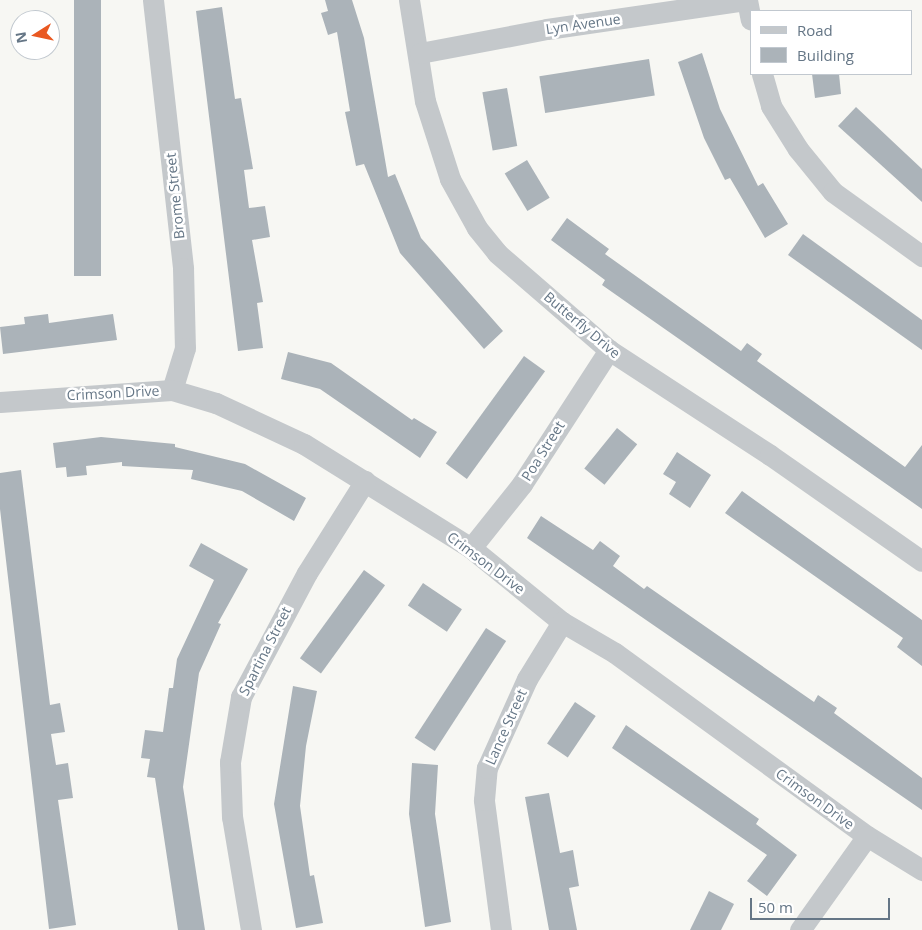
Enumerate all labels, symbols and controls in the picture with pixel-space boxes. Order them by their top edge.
north arrow [10,10,60,60]
street label: Lyn Avenue [545,10,621,38]
legend [750,10,912,75]
text: Road [797,20,833,40]
text: N [10,30,31,45]
text: Building [797,45,854,65]
street label: Brome Street [162,152,188,240]
street label: Butterfly Drive [540,288,624,362]
street label: Crimson Drive [66,382,160,404]
street label: Poa Street [518,418,568,484]
street label: Crimson Drive [444,528,528,598]
street label: Spartina Street [235,604,295,698]
street label: Lance Street [482,687,530,767]
street label: Crimson Drive [773,765,857,833]
scale bar [752,888,892,920]
text: 50 m [758,897,793,917]

